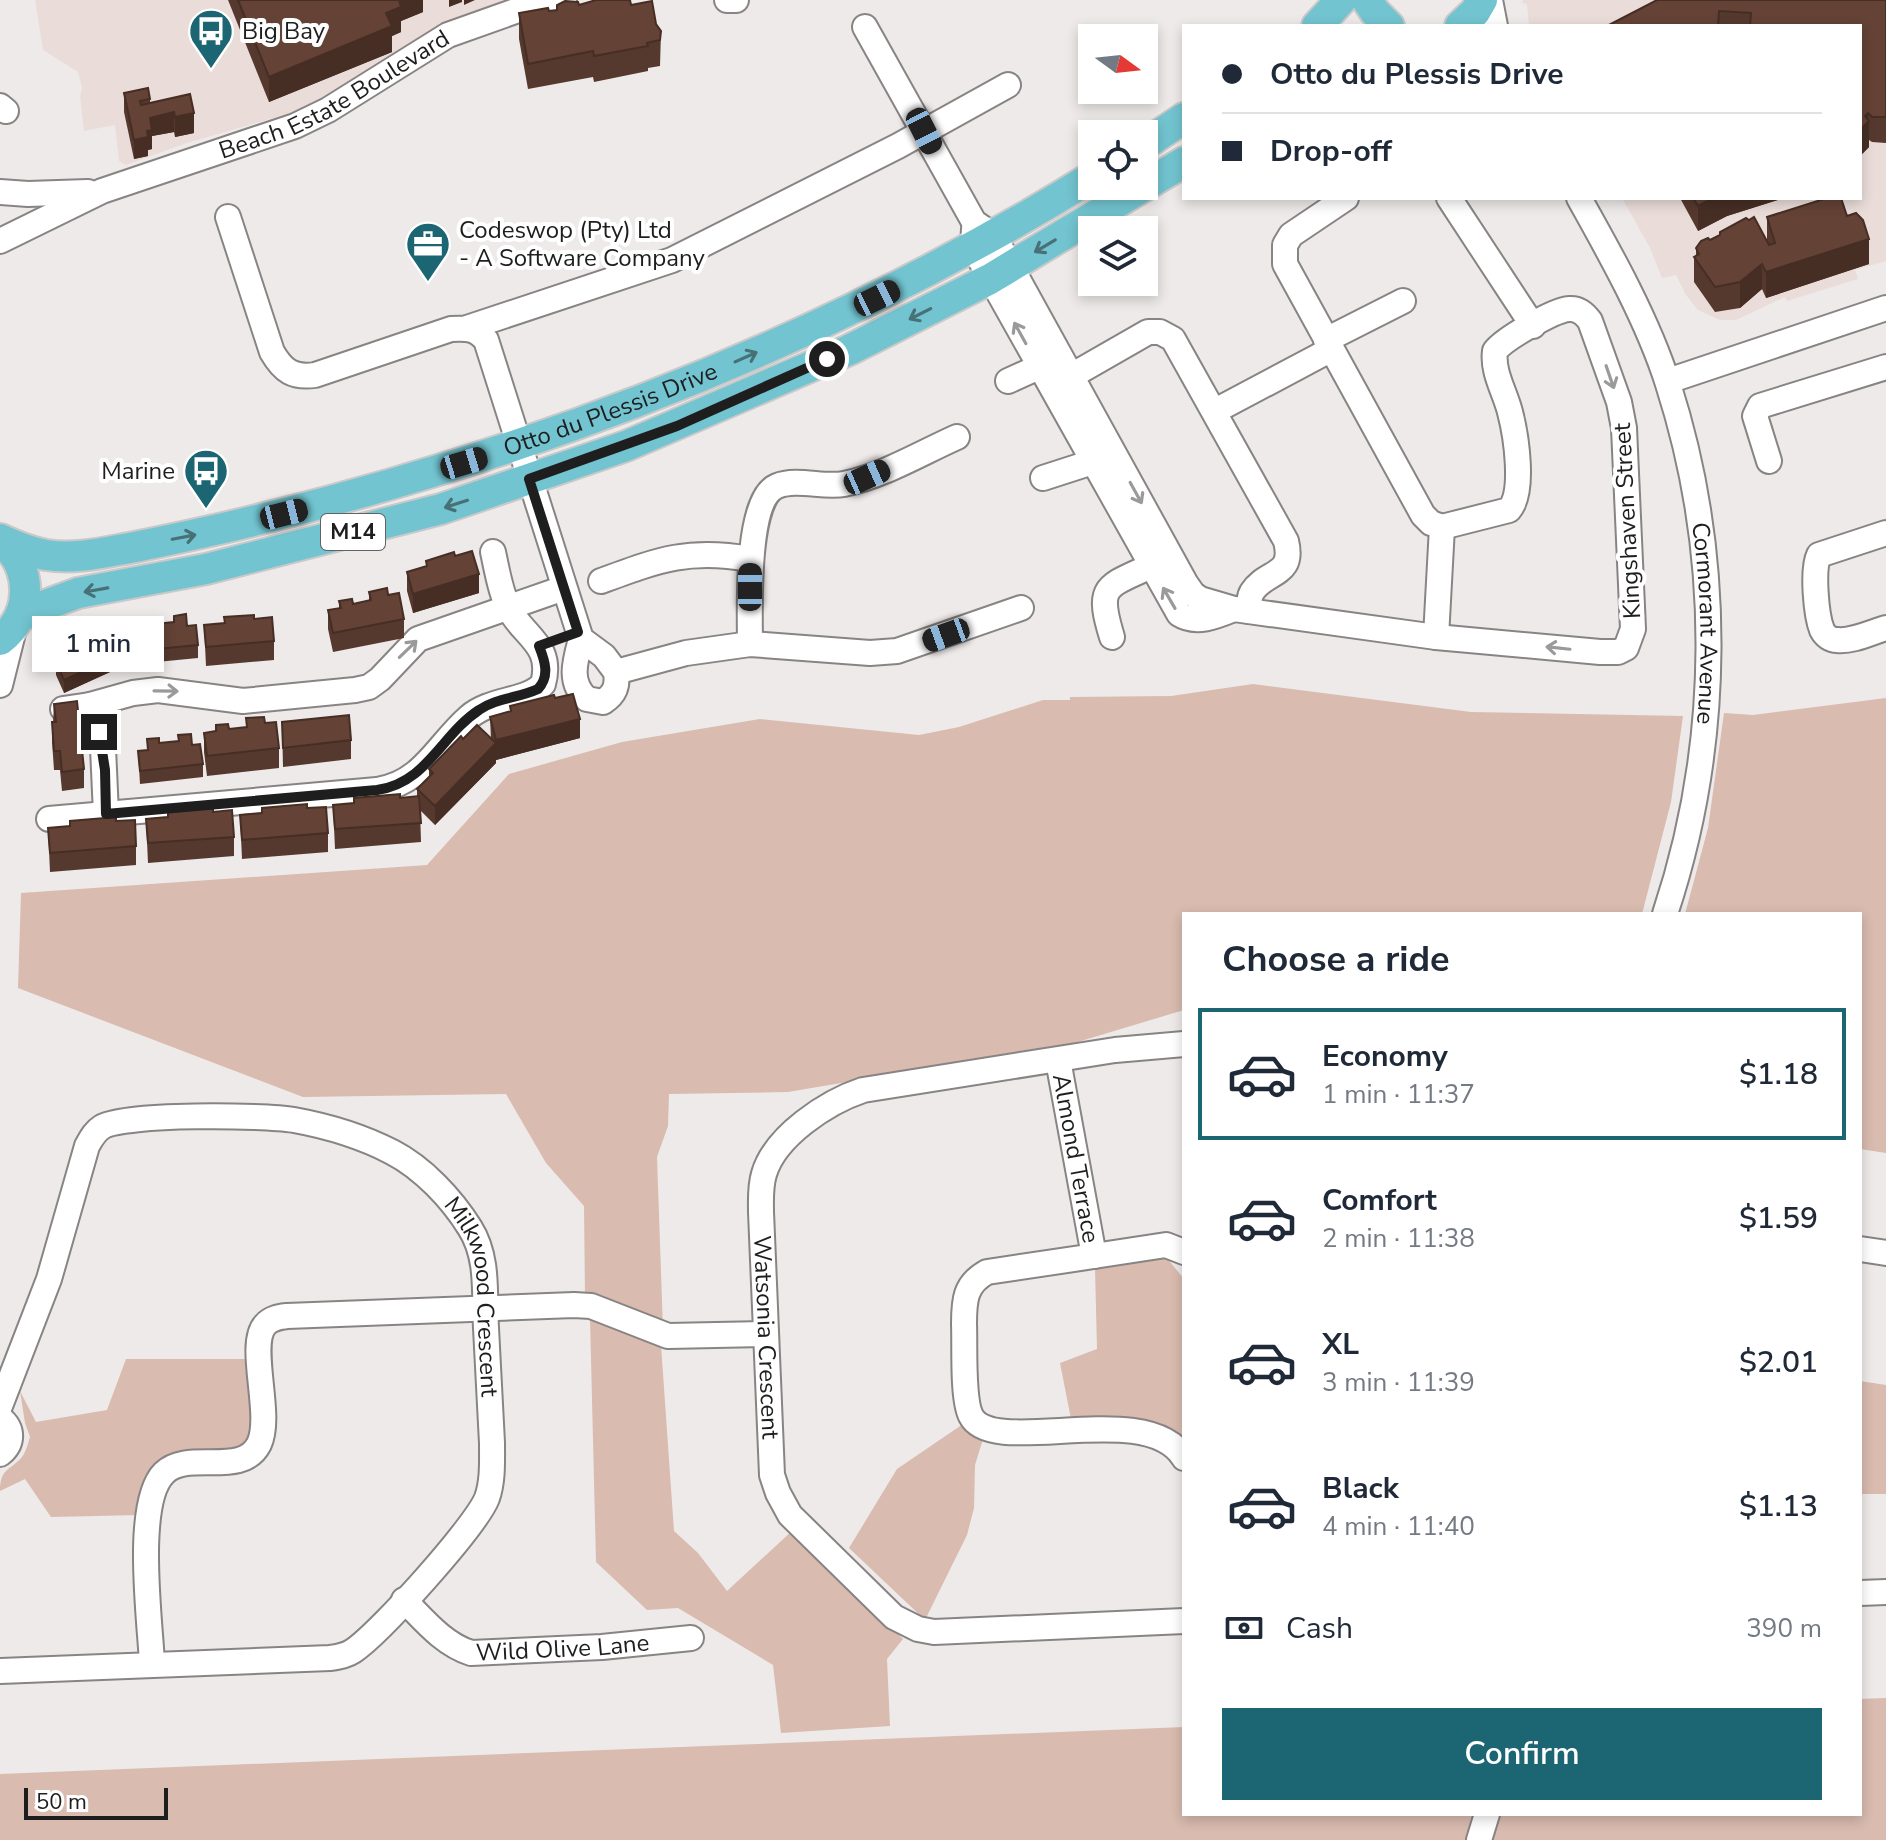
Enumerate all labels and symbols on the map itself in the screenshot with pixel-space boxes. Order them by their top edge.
bus stop icon: Big Bay [187,7,235,70]
place label: Big Bay [242,15,326,47]
street label: Beach Estate Boulevard [215,22,455,167]
north arrow [1078,24,1158,104]
car [902,104,946,158]
place label: Codeswop (Pty) Ltd - A Software Company [459,214,705,274]
office icon: Codeswop (Pty) Ltd - A Software Company [404,220,452,283]
one-way arrow [1034,238,1057,254]
car [850,277,904,319]
one-way arrow [909,306,933,322]
one-way arrow [1011,322,1027,346]
route start [809,341,845,377]
one-way arrow [733,348,758,363]
street label: Otto du Plessis Drive [499,355,722,464]
one-way arrow [1604,365,1619,390]
street label: Kingshaven Street [1606,422,1648,620]
car [438,445,490,481]
bus stop icon: Marine [182,447,230,510]
place label: Marine [101,455,175,487]
car [840,456,894,498]
one-way arrow [1129,481,1144,505]
car [258,497,310,531]
one-way arrow [443,498,468,513]
road number: M14 [321,514,385,550]
street label: Cormorant Avenue [1684,520,1725,726]
one-way arrow [170,529,196,544]
car [738,563,762,611]
one-way arrow [84,583,110,598]
one-way arrow [1161,586,1176,610]
callout: 1 min [33,616,165,672]
car [919,616,973,654]
one-way arrow [398,640,417,659]
one-way arrow [1546,640,1572,655]
one-way arrow [152,684,179,699]
route end [81,714,117,750]
street label: Almond Terrace [1045,1071,1107,1245]
street label: Milkwood Crescent [437,1190,506,1398]
street label: Watsonia Crescent [746,1235,787,1440]
street label: Wild Olive Lane [475,1626,651,1669]
scale bar [24,1784,168,1820]

